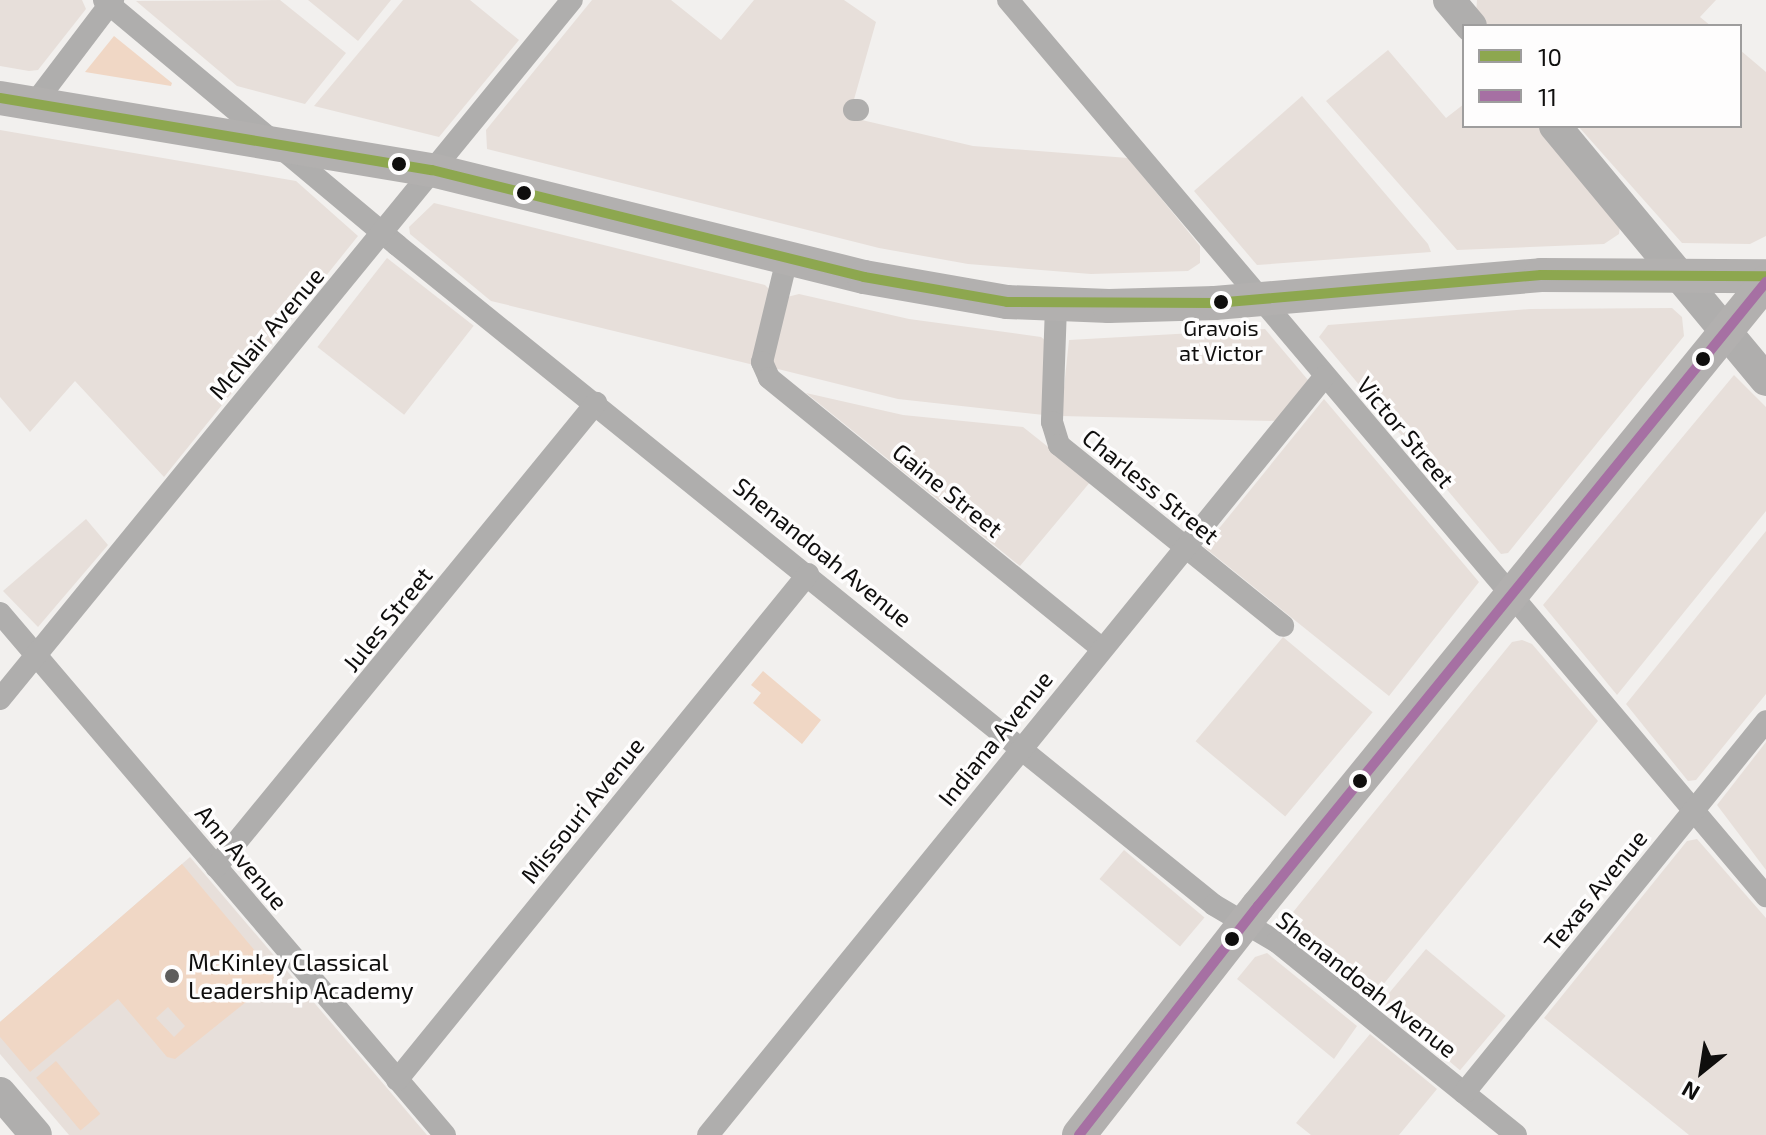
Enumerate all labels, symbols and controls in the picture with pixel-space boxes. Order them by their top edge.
legend [1462,24,1742,128]
text: 10 [1538,42,1562,71]
text: 11 [1538,82,1557,111]
unlabelled marker [391,156,407,172]
unlabelled marker [516,185,532,201]
street label: McNair Avenue [202,261,330,405]
marker: Gravois at Victor [1213,294,1229,310]
place label: Gravois at Victor [1179,314,1263,366]
unlabelled marker [1695,351,1711,367]
street label: Victor Street [1351,370,1461,494]
street label: Charless Street [1077,422,1225,550]
street label: Gaine Street [887,437,1009,543]
street label: Shenandoah Avenue [728,471,918,633]
street label: Jules Street [336,561,438,677]
street label: Indiana Avenue [932,664,1058,812]
street label: Missouri Avenue [514,731,650,889]
unlabelled marker [1352,773,1368,789]
street label: Ann Avenue [190,798,294,916]
street label: Texas Avenue [1537,823,1653,957]
street label: Shenandoah Avenue [1271,904,1463,1064]
unlabelled marker [1224,931,1240,947]
place label: McKinley Classical Leadership Academy [188,948,414,1004]
marker: McKinley Classical Leadership Academy [163,967,181,985]
north arrow [1662,1031,1742,1111]
text: N [1677,1077,1703,1107]

